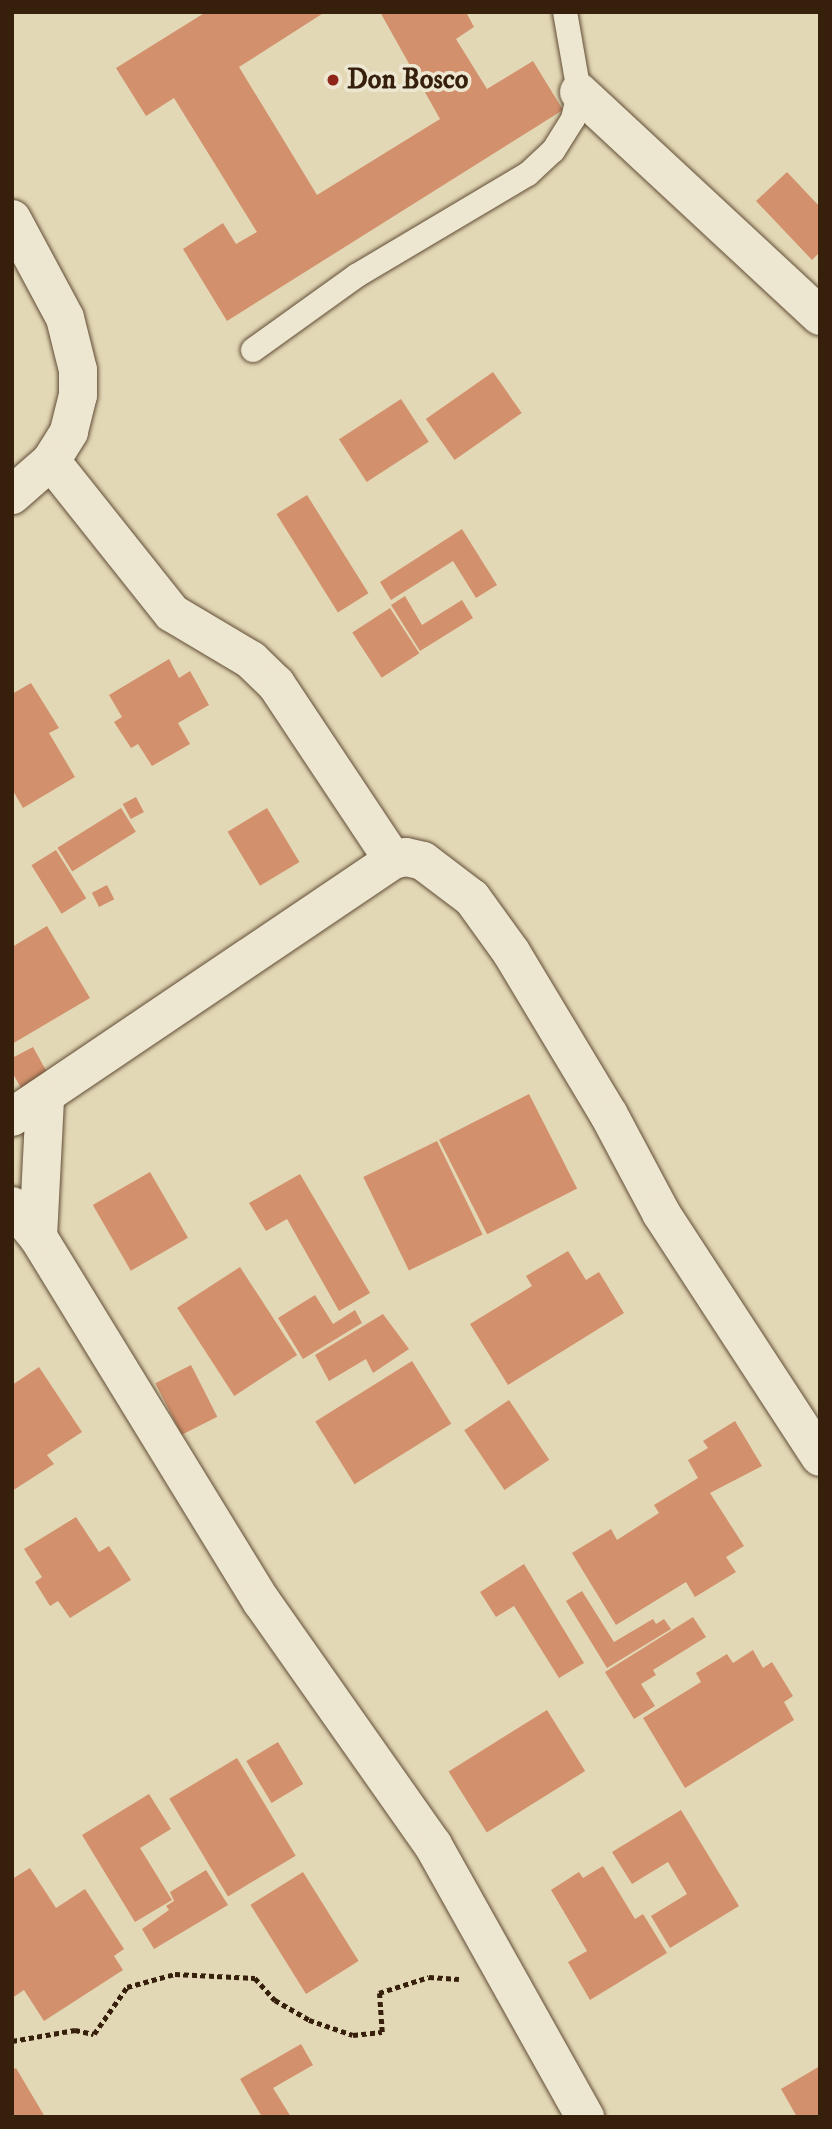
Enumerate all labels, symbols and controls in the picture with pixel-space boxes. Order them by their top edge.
place label: Don Bosco [347,63,468,97]
marker: Don Bosco [325,72,341,88]

